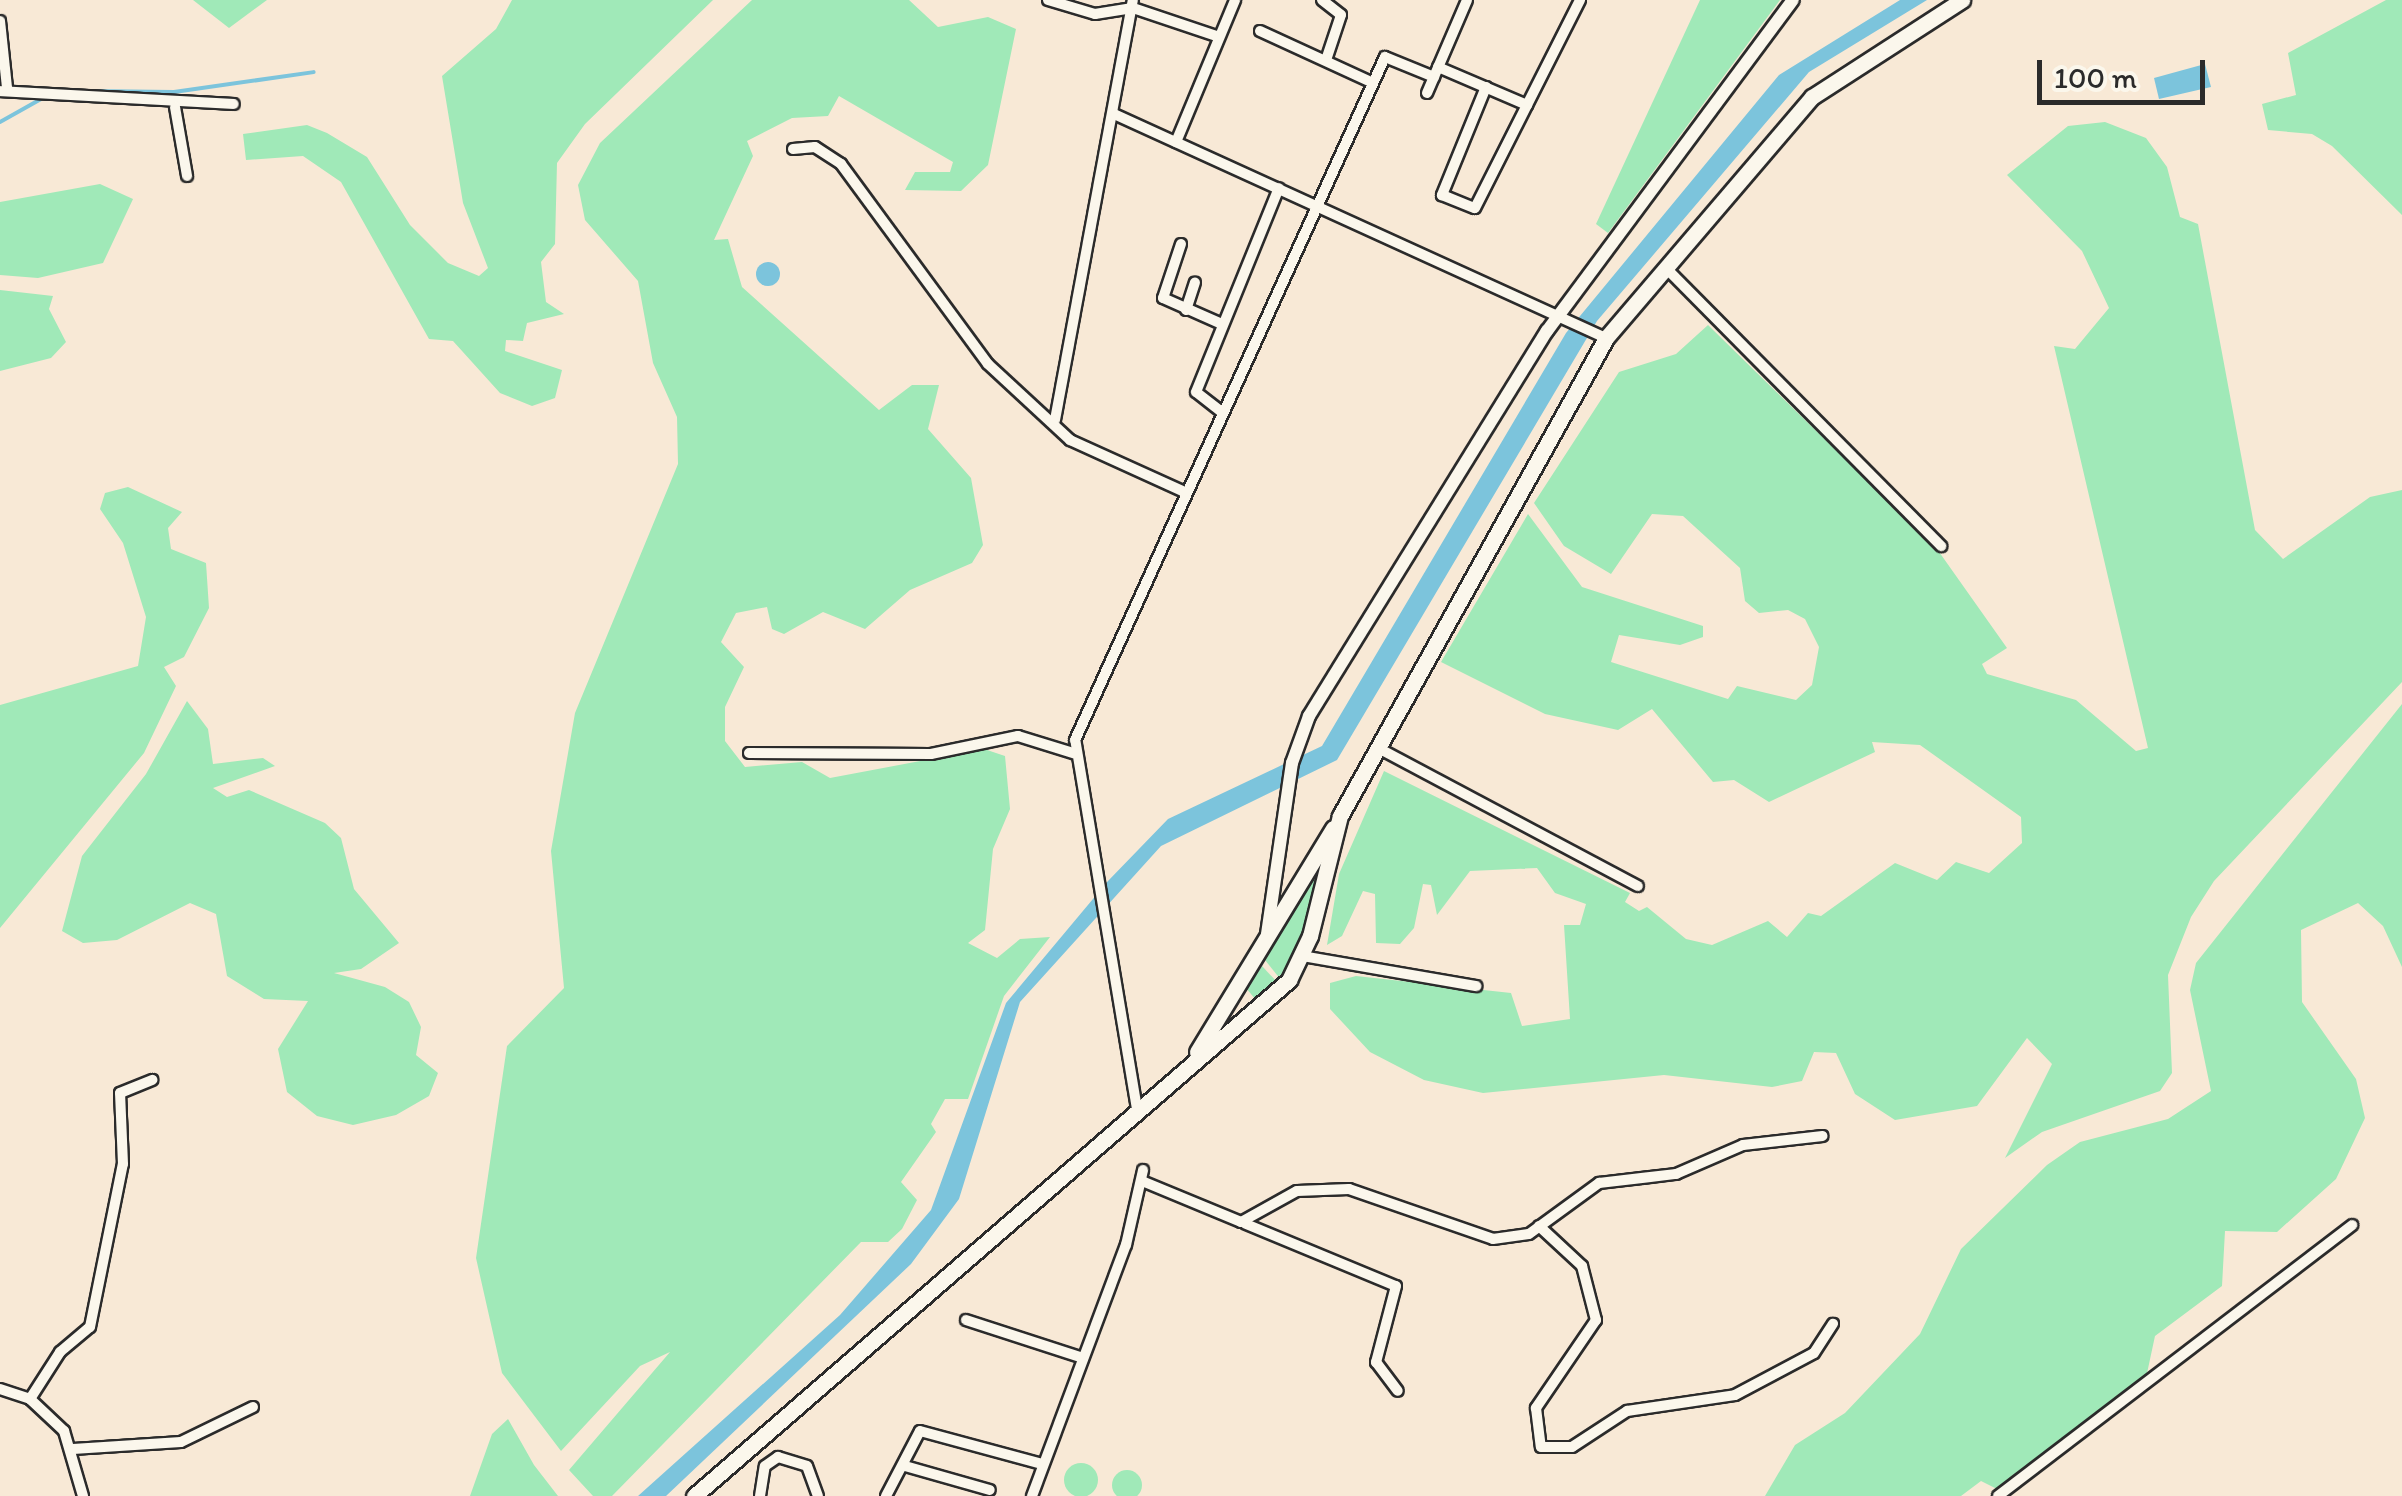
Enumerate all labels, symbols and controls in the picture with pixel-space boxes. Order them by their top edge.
scale bar [2042,40,2210,102]
text: 100 m [2054,59,2137,96]

